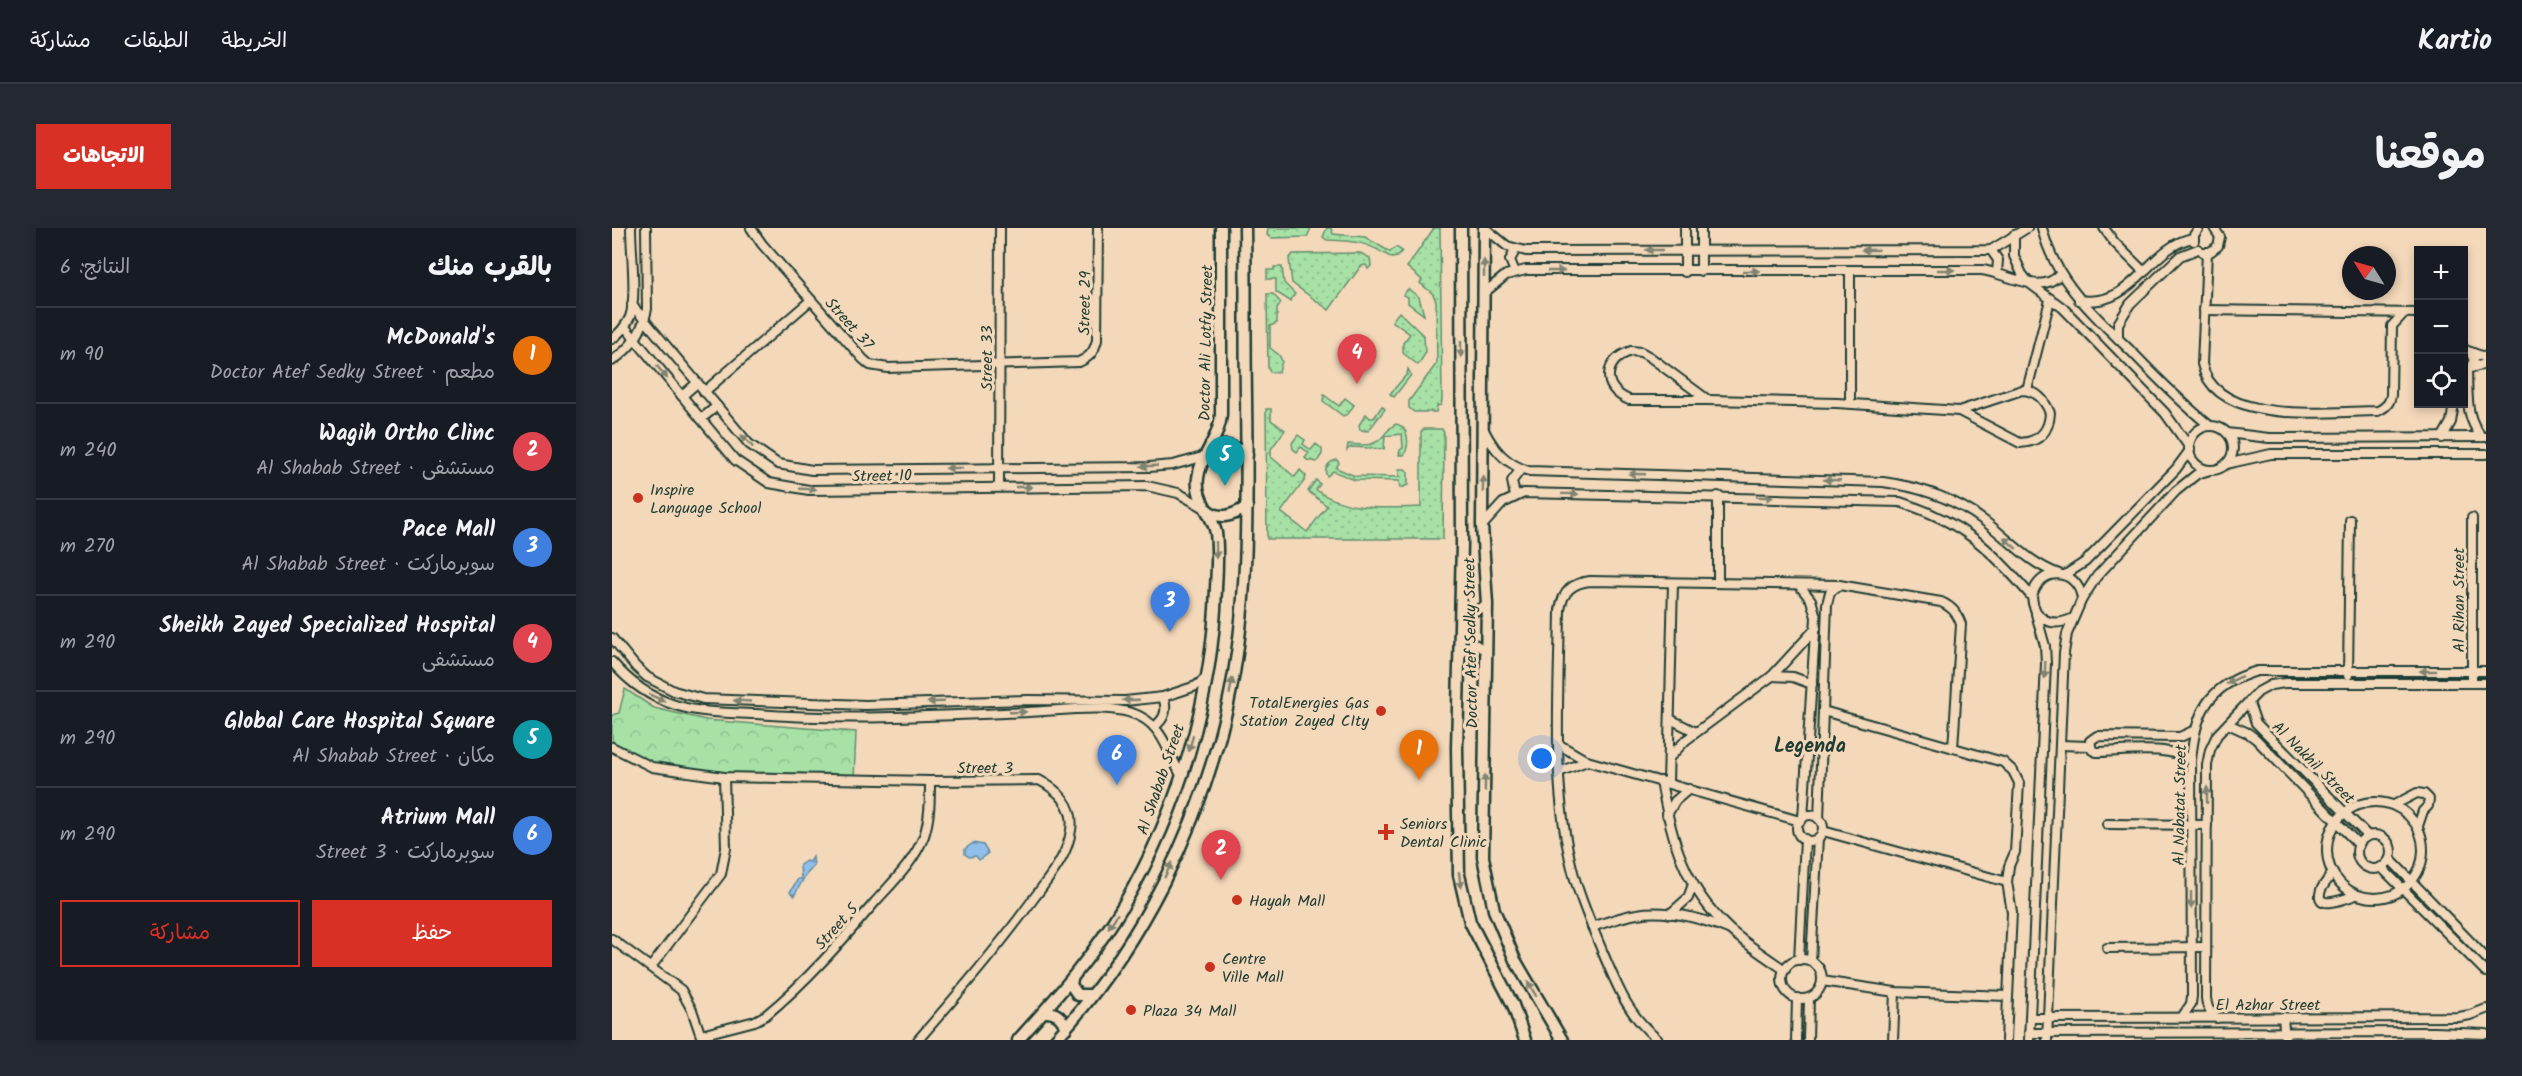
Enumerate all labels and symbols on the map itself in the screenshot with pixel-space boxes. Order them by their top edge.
one-way arrow [1645,245,1664,255]
one-way arrow [1861,245,1880,255]
north arrow [2342,246,2396,300]
one-way arrow [1479,258,1489,277]
street label: Doctor Ali Lotfy Street [1193,264,1220,421]
one-way arrow [1937,265,1956,275]
one-way arrow [1547,266,1566,276]
one-way arrow [1742,266,1761,276]
street label: Street 29 [1072,271,1099,335]
street label: Street 37 [818,292,880,356]
street label: Street 33 [975,325,1000,391]
pin: 4 [1338,334,1376,384]
one-way arrow [1456,340,1466,359]
one-way arrow [655,364,668,379]
one-way arrow [740,434,754,449]
pin: 5 [1206,436,1244,486]
one-way arrow [1140,462,1159,471]
street label: Street 10 [852,463,912,490]
one-way arrow [945,464,964,473]
one-way arrow [1627,470,1646,479]
one-way arrow [1478,474,1488,493]
one-way arrow [1822,476,1841,485]
place label: Inspire Language School [650,478,761,521]
one-way arrow [1014,482,1033,492]
one-way arrow [798,485,817,494]
one-way arrow [1561,489,1580,498]
marker: Inspire Language School [631,491,645,505]
one-way arrow [1756,493,1775,502]
one-way arrow [2003,537,2018,550]
one-way arrow [1211,541,1221,560]
street label: Al Rihan Street [2447,547,2472,652]
street label: Doctor Atef Sedky Street [1457,556,1485,729]
pin: 3 [1150,582,1190,632]
one-way arrow [2041,660,2050,679]
one-way arrow [2418,666,2437,676]
one-way arrow [2226,675,2243,684]
one-way arrow [1227,676,1236,695]
place label: TotalEnergies Gas Station Zayed CIty [1240,691,1369,734]
one-way arrow [649,693,666,702]
one-way arrow [1122,695,1141,705]
one-way arrow [732,696,751,706]
one-way arrow [927,698,946,707]
marker: TotalEnergies Gas Station Zayed CIty [1374,704,1388,718]
one-way arrow [1008,708,1027,717]
street label: Al Nakhil Street [2265,716,2361,811]
street label: Al Shabab Street [1131,720,1192,838]
pin: 1 [1400,730,1438,780]
district label: Legenda [1774,731,1846,763]
one-way arrow [1186,734,1195,752]
pin: 6 [1098,736,1136,785]
street label: Al Nabatat Street [2167,743,2194,866]
your location [1527,744,1556,773]
street label: Street 3 [957,756,1013,781]
one-way arrow [1480,774,1490,793]
one-way arrow [2202,786,2212,805]
place label: Seniors Dental Clinic [1400,812,1487,855]
marker: Seniors Dental Clinic [1377,823,1395,841]
pin: 2 [1202,830,1240,880]
one-way arrow [1164,861,1173,878]
one-way arrow [1456,871,1465,890]
place label: Hayah Mall [1249,889,1325,914]
one-way arrow [2187,890,2196,909]
marker: Hayah Mall [1230,893,1244,907]
street label: Street 5 [809,897,866,956]
one-way arrow [1108,913,1119,929]
place label: Centre Ville Mall [1222,947,1284,990]
marker: Centre Ville Mall [1203,960,1217,974]
one-way arrow [1527,980,1537,997]
street label: El Azhar Street [2216,993,2321,1018]
place label: Plaza 34 Mall [1143,999,1236,1024]
marker: Plaza 34 Mall [1124,1003,1138,1017]

